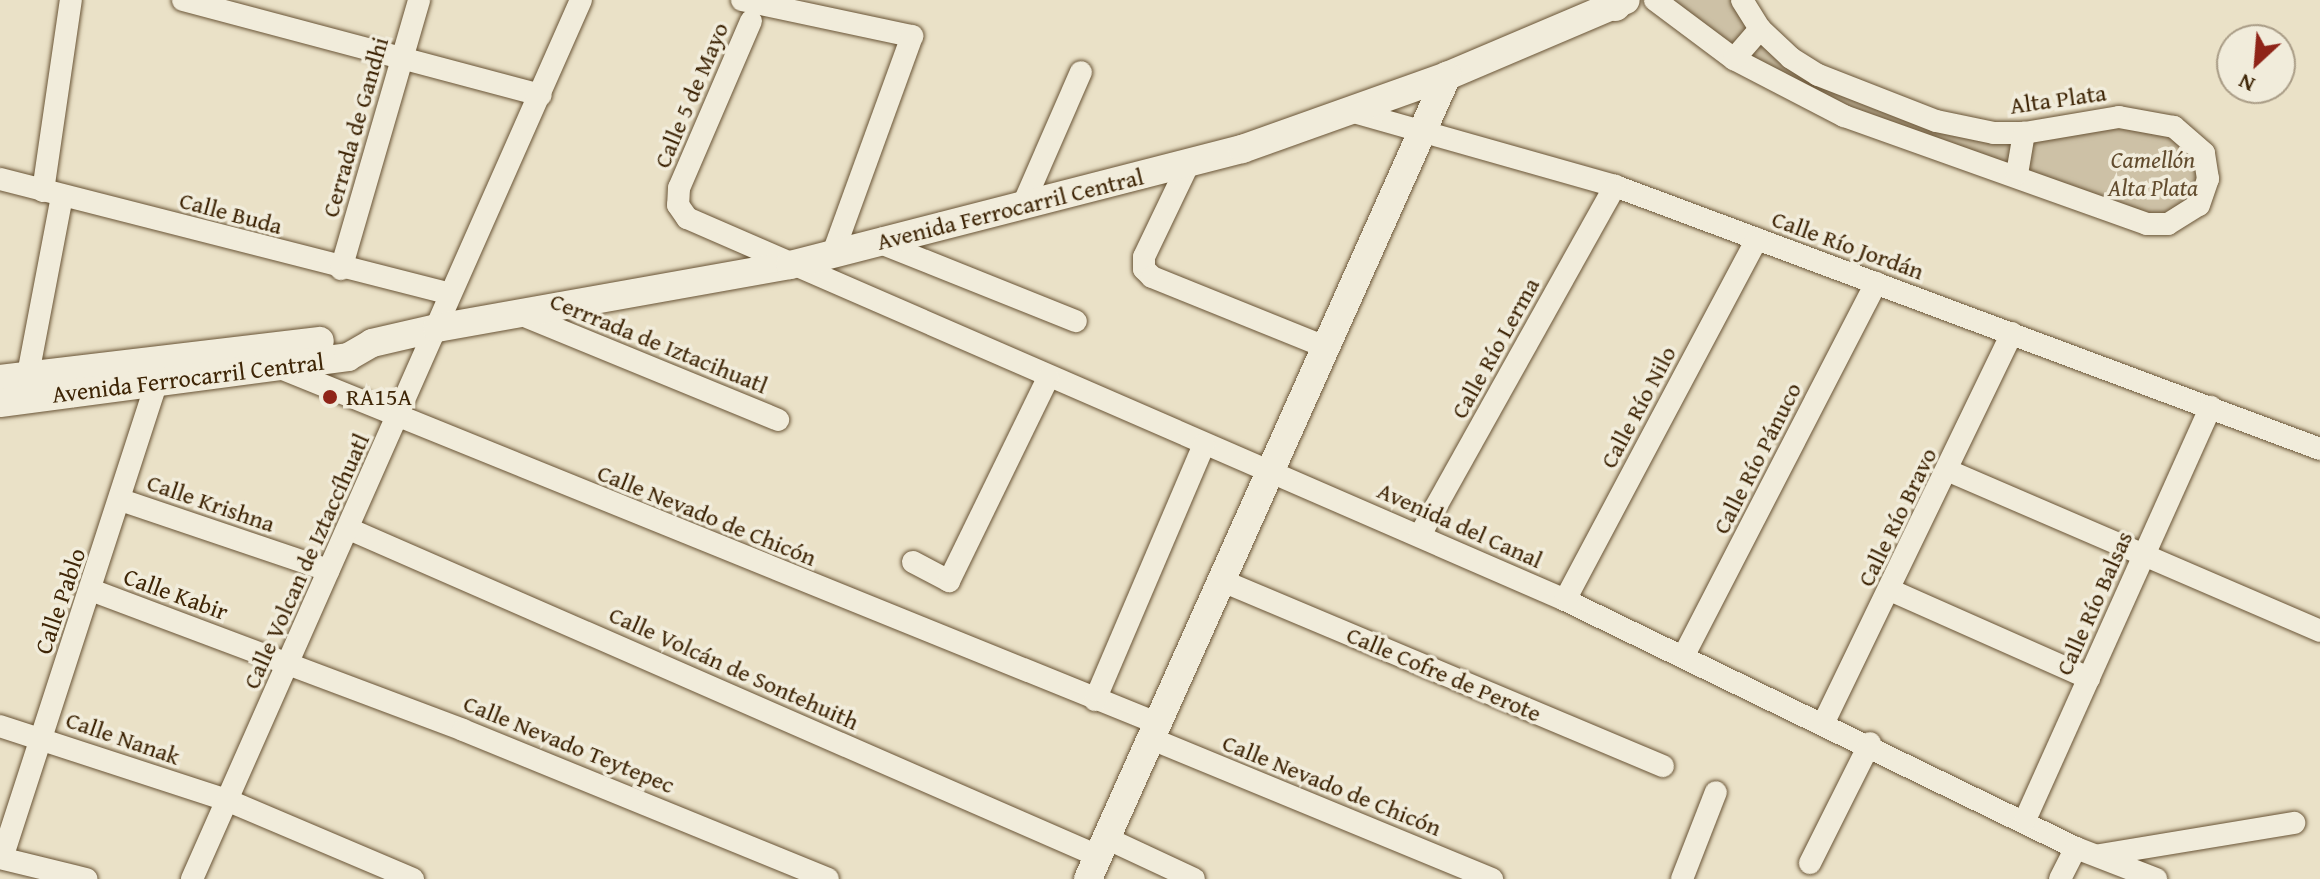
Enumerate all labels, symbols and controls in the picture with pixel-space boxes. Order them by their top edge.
street label: Calle 5 de Mayo [647,18,735,172]
north arrow [2216,24,2296,104]
street label: Cerrada de Gandhi [316,34,394,220]
text: N [2233,66,2260,101]
street label: Alta Plata [2008,78,2108,120]
park label: Camellón Alta Plata [2108,146,2198,202]
street label: Avenida Ferrocarril Central [874,162,1146,256]
street label: Calle Buda [176,185,286,241]
street label: Calle Río Jordán [1768,204,1928,286]
street label: Calle Río Lerma [1445,273,1545,423]
street label: Cerrrada de Iztacihuatl [546,286,772,400]
street label: Calle Río Nilo [1594,341,1682,473]
street label: Avenida Ferrocarril Central [50,347,326,409]
street label: Calle Río Pánuco [1706,377,1808,539]
place label: RA15A [346,383,412,411]
marker: RA15A [321,388,339,406]
street label: Calle Volcan de Iztaccíhuatl [237,429,375,693]
street label: Calle Río Bravo [1851,443,1943,591]
street label: Calle Nevado de Chicón [593,458,821,572]
street label: Calle Krishna [143,468,279,538]
street label: Avenida del Canal [1373,476,1547,574]
street label: Calle Río Balsas [2049,527,2139,679]
street label: Calle Pablo [28,544,92,658]
street label: Calle Kabir [120,562,232,626]
street label: Calle Volcán de Sontehuith [605,600,863,736]
street label: Calle Cofre de Perote [1342,620,1546,728]
street label: Calle Nevado Teytepec [459,689,679,799]
street label: Calle Nanak [62,705,184,771]
street label: Calle Nevado de Chicón [1218,728,1446,842]

